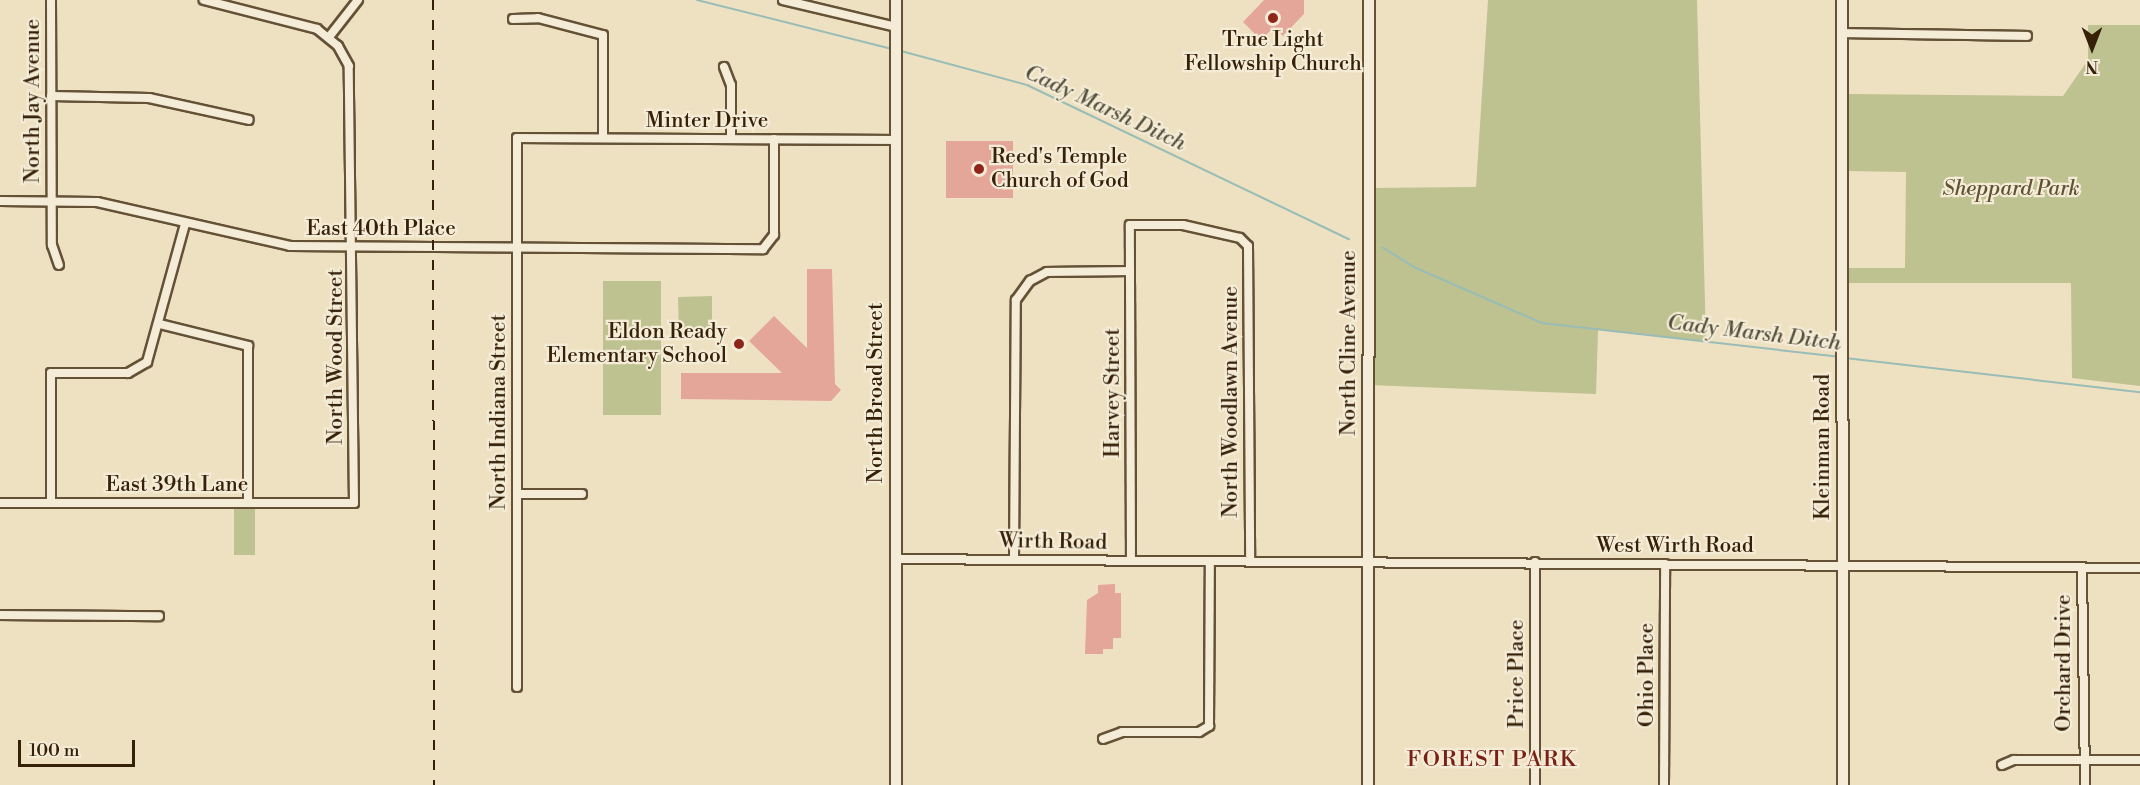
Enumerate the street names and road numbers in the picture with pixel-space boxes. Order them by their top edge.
street label: North Jay Avenue [20,19,46,183]
street label: Minter Drive [646,108,768,134]
street label: East 40th Place [306,216,456,242]
street label: North Cline Avenue [1336,250,1362,436]
street label: North Wood Street [323,269,349,445]
street label: North Woodlawn Avenue [1218,286,1244,518]
street label: North Broad Street [863,303,889,483]
street label: North Indiana Street [486,314,512,510]
street label: Harvey Street [1100,328,1126,458]
street label: Kleinman Road [1810,374,1836,520]
street label: East 39th Lane [106,472,248,498]
street label: Wirth Road [999,528,1107,556]
street label: West Wirth Road [1596,533,1754,559]
street label: Orchard Drive [2051,594,2077,732]
street label: Price Place [1504,620,1530,728]
street label: Ohio Place [1634,623,1660,727]

